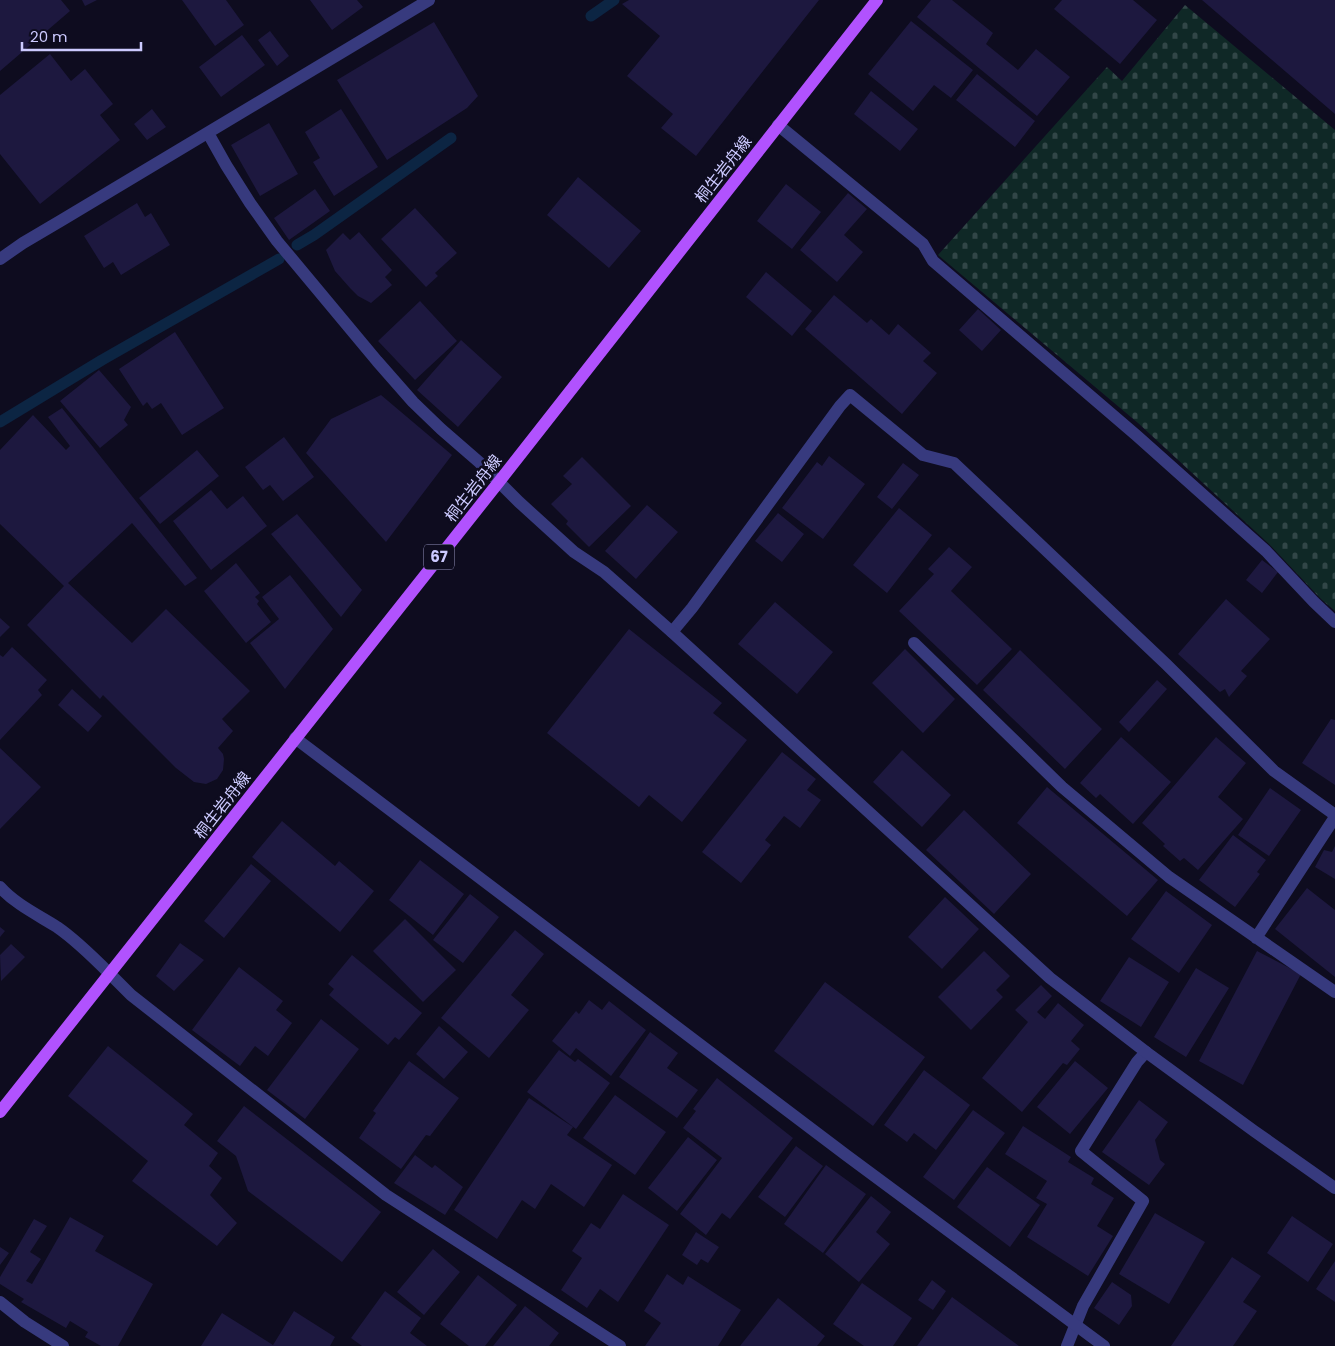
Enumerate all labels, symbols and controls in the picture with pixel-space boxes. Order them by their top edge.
scale bar [22,20,141,52]
text: 20 m [30,26,68,47]
street label: 桐生岩舟線 [690,131,757,208]
street label: 桐生岩舟線 [440,450,507,527]
road number: 67 [424,544,454,570]
street label: 桐生岩舟線 [189,767,256,844]

